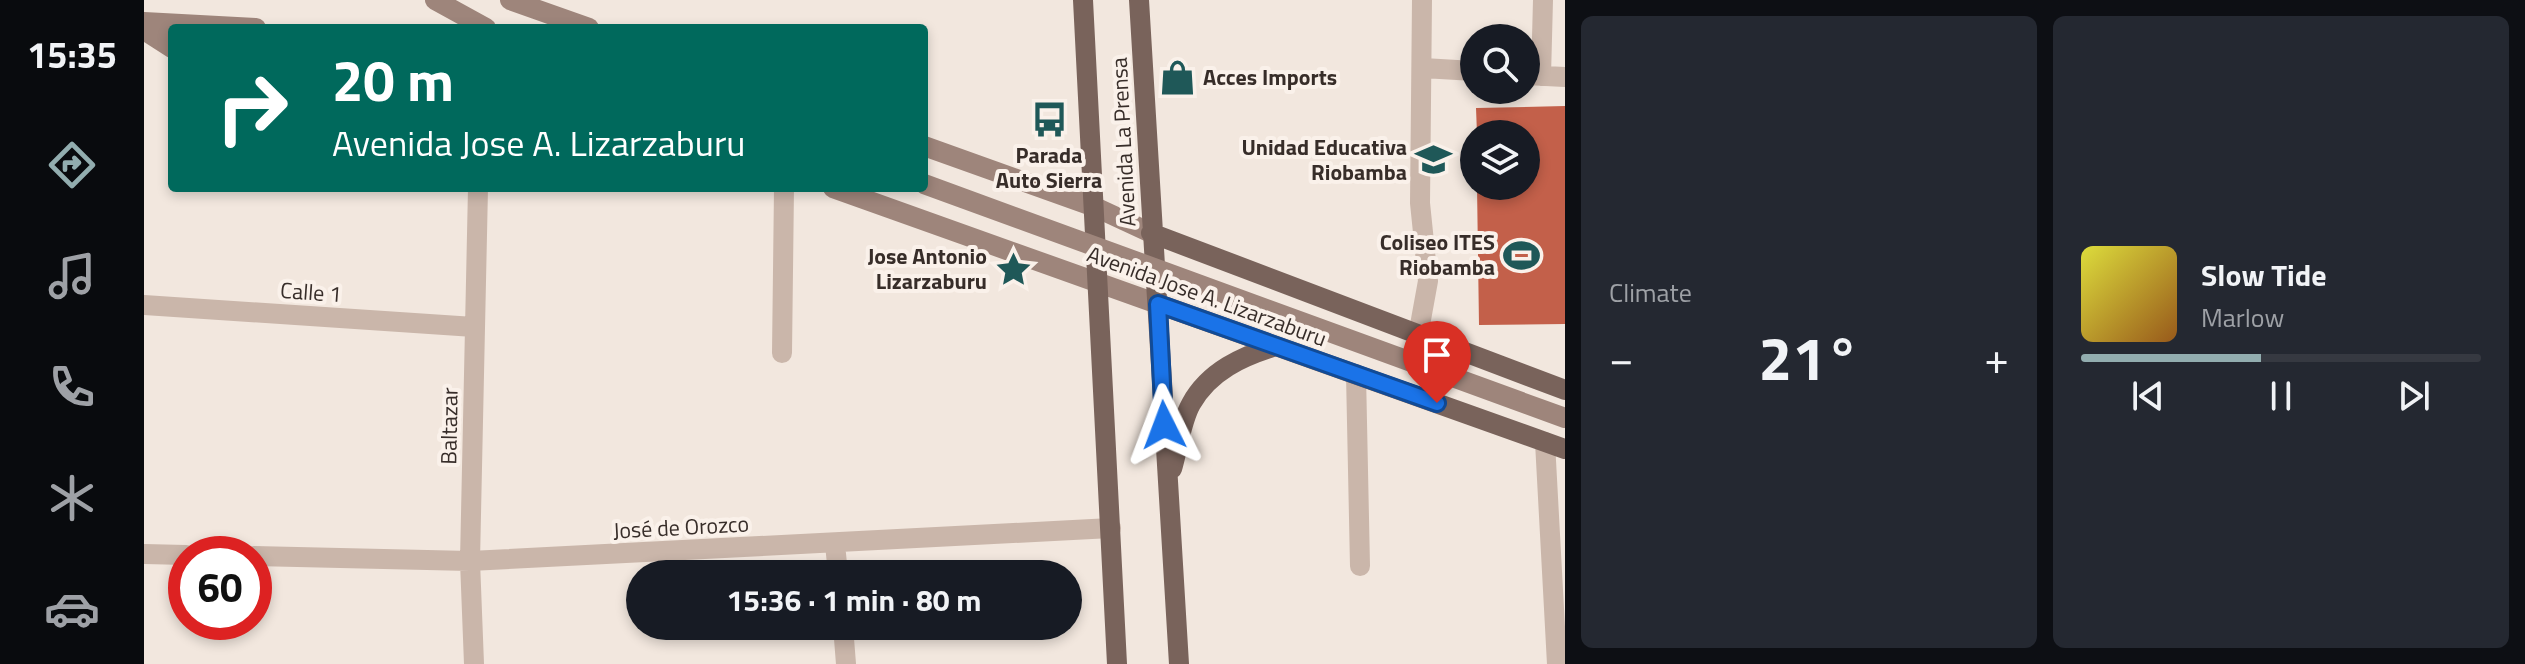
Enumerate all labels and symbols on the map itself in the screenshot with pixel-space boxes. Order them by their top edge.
street label: Avenida La Prensa [1102,57,1144,227]
shop icon: Acces Imports [1158,58,1196,96]
place label: Acces Imports [1203,60,1337,94]
bus stop icon: Parada Auto Sierra [1030,100,1068,138]
place label: Unidad Educativa Riobamba [1242,130,1407,189]
place label: Parada Auto Sierra [996,138,1102,197]
school or university icon: Unidad Educativa Riobamba [1414,141,1452,179]
place label: Coliseo ITES Riobamba [1380,225,1495,284]
sports icon: Coliseo ITES Riobamba [1502,236,1540,274]
street label: Avenida Jose A. Lizarzaburu [1082,237,1332,355]
place label: Jose Antonio Lizarzaburu [868,239,987,298]
place icon: Jose Antonio Lizarzaburu [994,250,1032,288]
street label: Calle 1 [279,273,343,311]
pin [1403,321,1471,403]
position arrow [1122,383,1206,467]
street label: Baltazar [431,387,467,465]
street label: José de Orozco [612,506,750,548]
speed limit sign: 60 [168,536,272,640]

